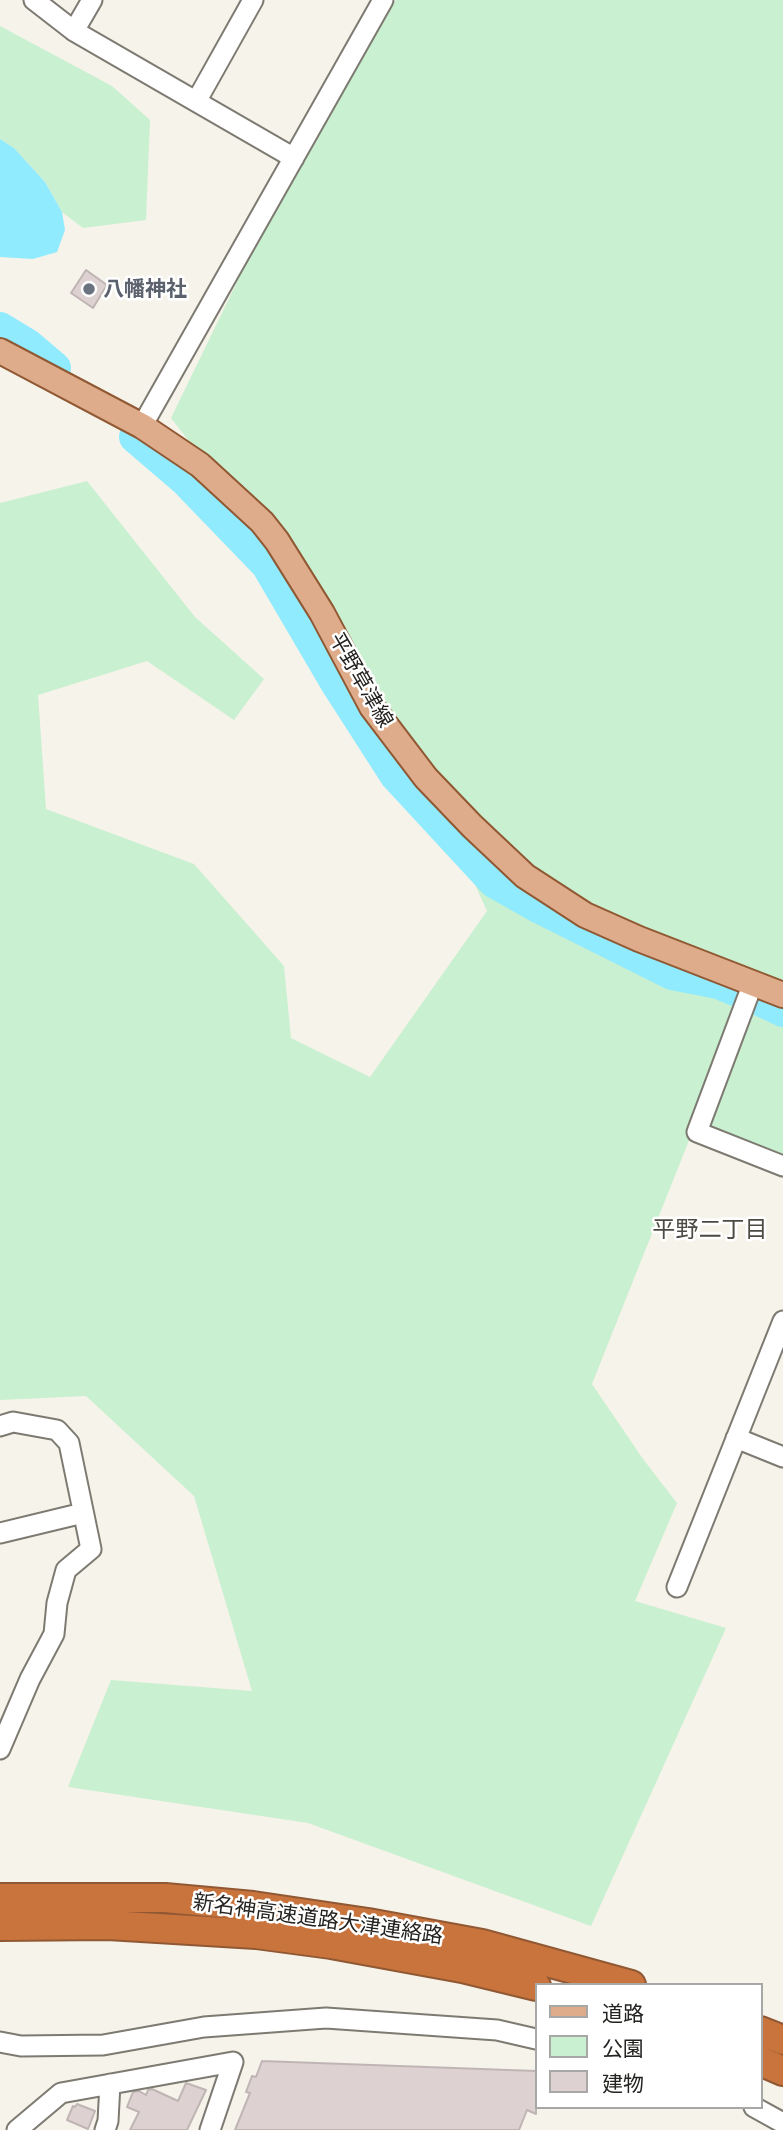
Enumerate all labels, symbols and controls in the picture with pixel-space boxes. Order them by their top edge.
place label: 八幡神社 [103,276,187,302]
marker: 八幡神社 [81,281,97,297]
street label: 平野草津線 [324,628,398,732]
district label: 平野二丁目 [653,1216,767,1244]
street label: 新名神高速道路大津連絡路 [191,1889,445,1949]
legend [534,1983,762,2109]
text: 道路 [602,2000,644,2025]
text: 公園 [602,2035,644,2060]
text: 建物 [602,2070,644,2095]

